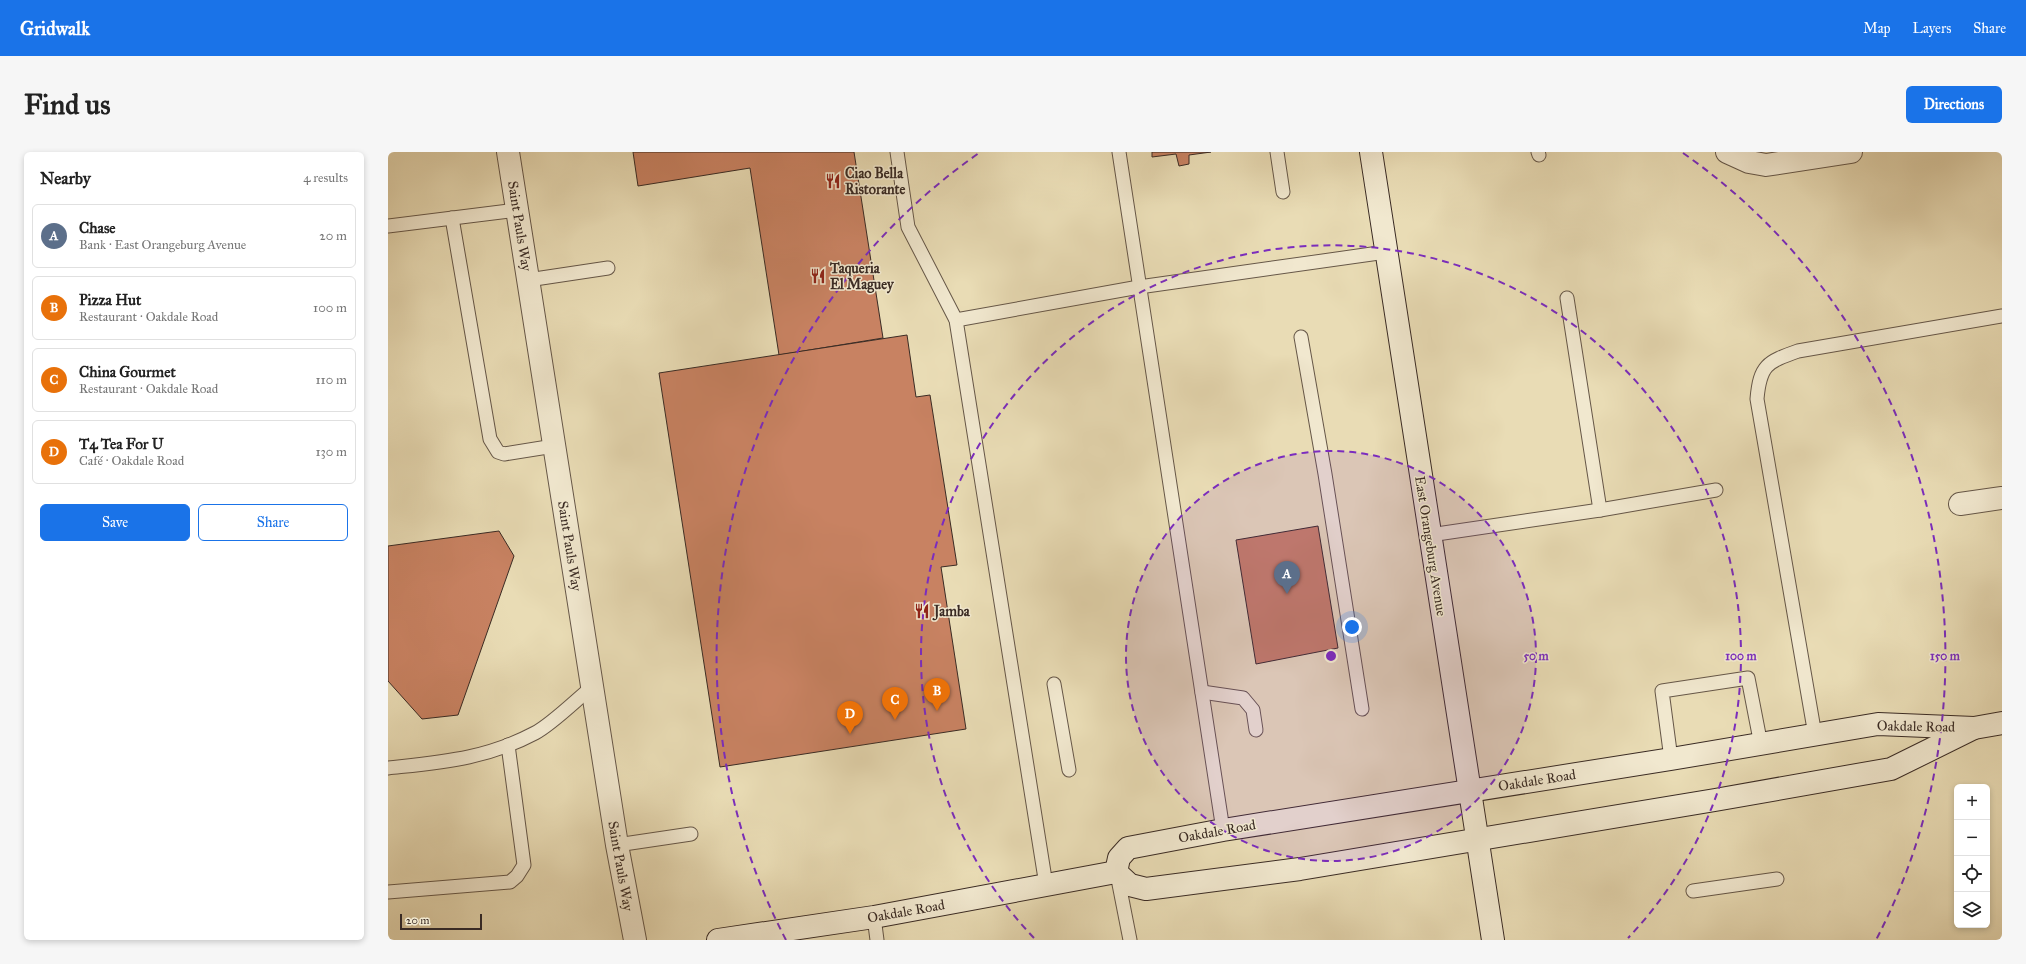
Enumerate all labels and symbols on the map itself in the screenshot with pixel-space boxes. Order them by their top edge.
place label: Ciao Bella Ristorante [845,165,906,198]
restaurant icon: Ciao Bella Ristorante [824,172,842,190]
street label: Saint Pauls Way [504,180,535,273]
place label: Taqueria El Maguey [829,260,895,294]
restaurant icon: Taqueria El Maguey [809,267,827,285]
street label: East Orangeburg Avenue [1411,475,1450,618]
street label: Saint Pauls Way [554,500,585,593]
pin: A [1274,561,1300,594]
restaurant icon: Jamba [913,602,931,620]
place label: Jamba [932,603,971,621]
your location [1342,617,1362,637]
centre of rings [1324,649,1338,663]
text: 50 m [1523,649,1550,663]
text: 100 m [1725,649,1758,663]
text: 150 m [1930,649,1961,663]
pin: B [924,678,950,711]
pin: C [882,687,908,720]
pin: D [837,701,863,734]
street label: Oakdale Road [1877,717,1955,736]
street label: Oakdale Road [1497,766,1577,795]
street label: Oakdale Road [1177,816,1257,847]
street label: Saint Pauls Way [604,820,637,913]
street label: Oakdale Road [866,896,946,927]
scale bar [400,912,482,931]

